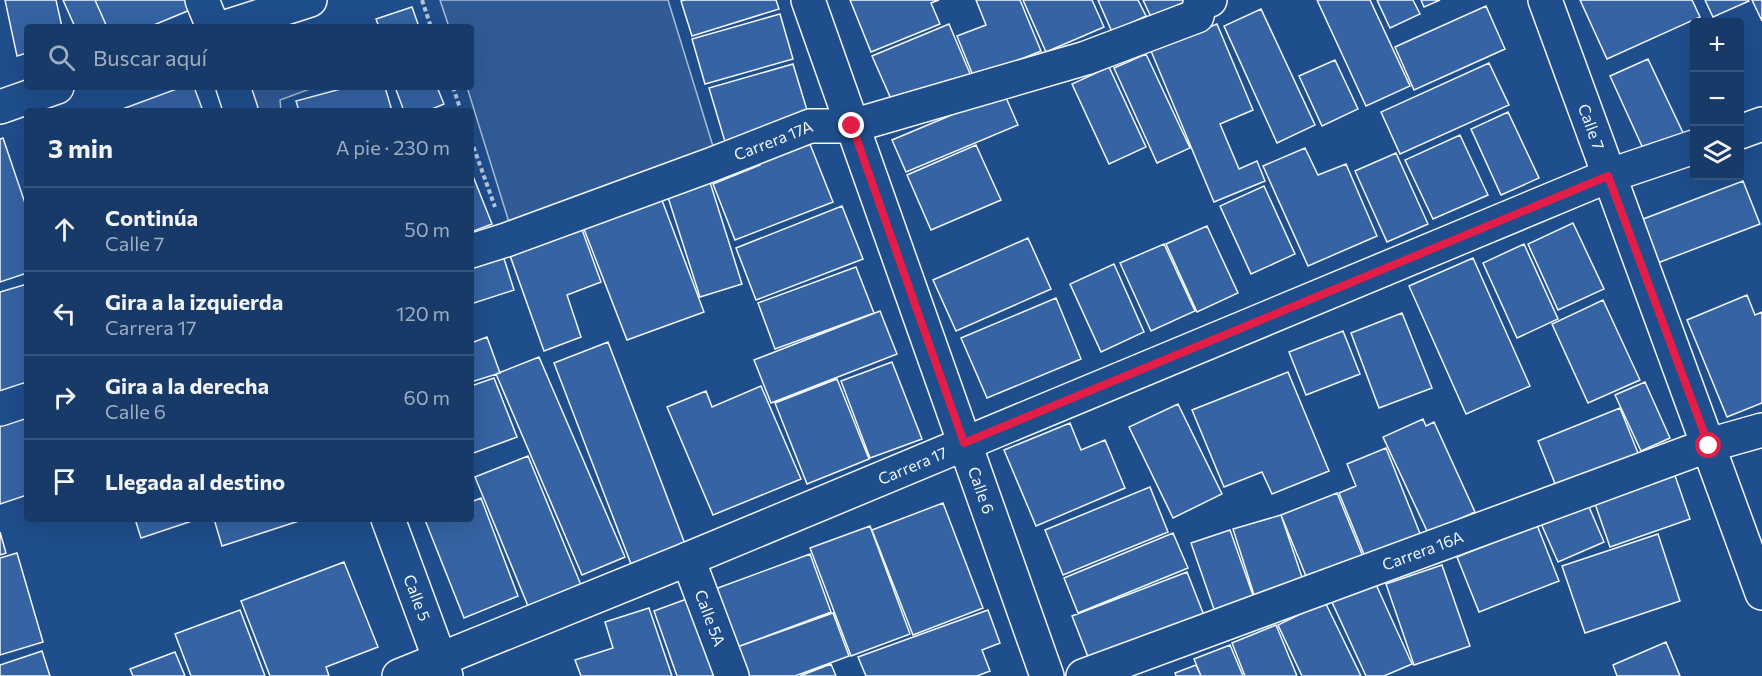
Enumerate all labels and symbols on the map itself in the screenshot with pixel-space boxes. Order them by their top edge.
street label: Calle 7 [1575,101,1609,152]
route end [838,112,864,138]
street label: Carrera 17A [731,116,815,164]
route start [1695,432,1721,458]
street label: Carrera 17 [875,442,950,488]
street label: Calle 6 [965,464,999,516]
street label: Carrera 16A [1379,527,1466,574]
street label: Calle 5 [400,572,435,624]
street label: Calle 5A [691,587,730,649]

